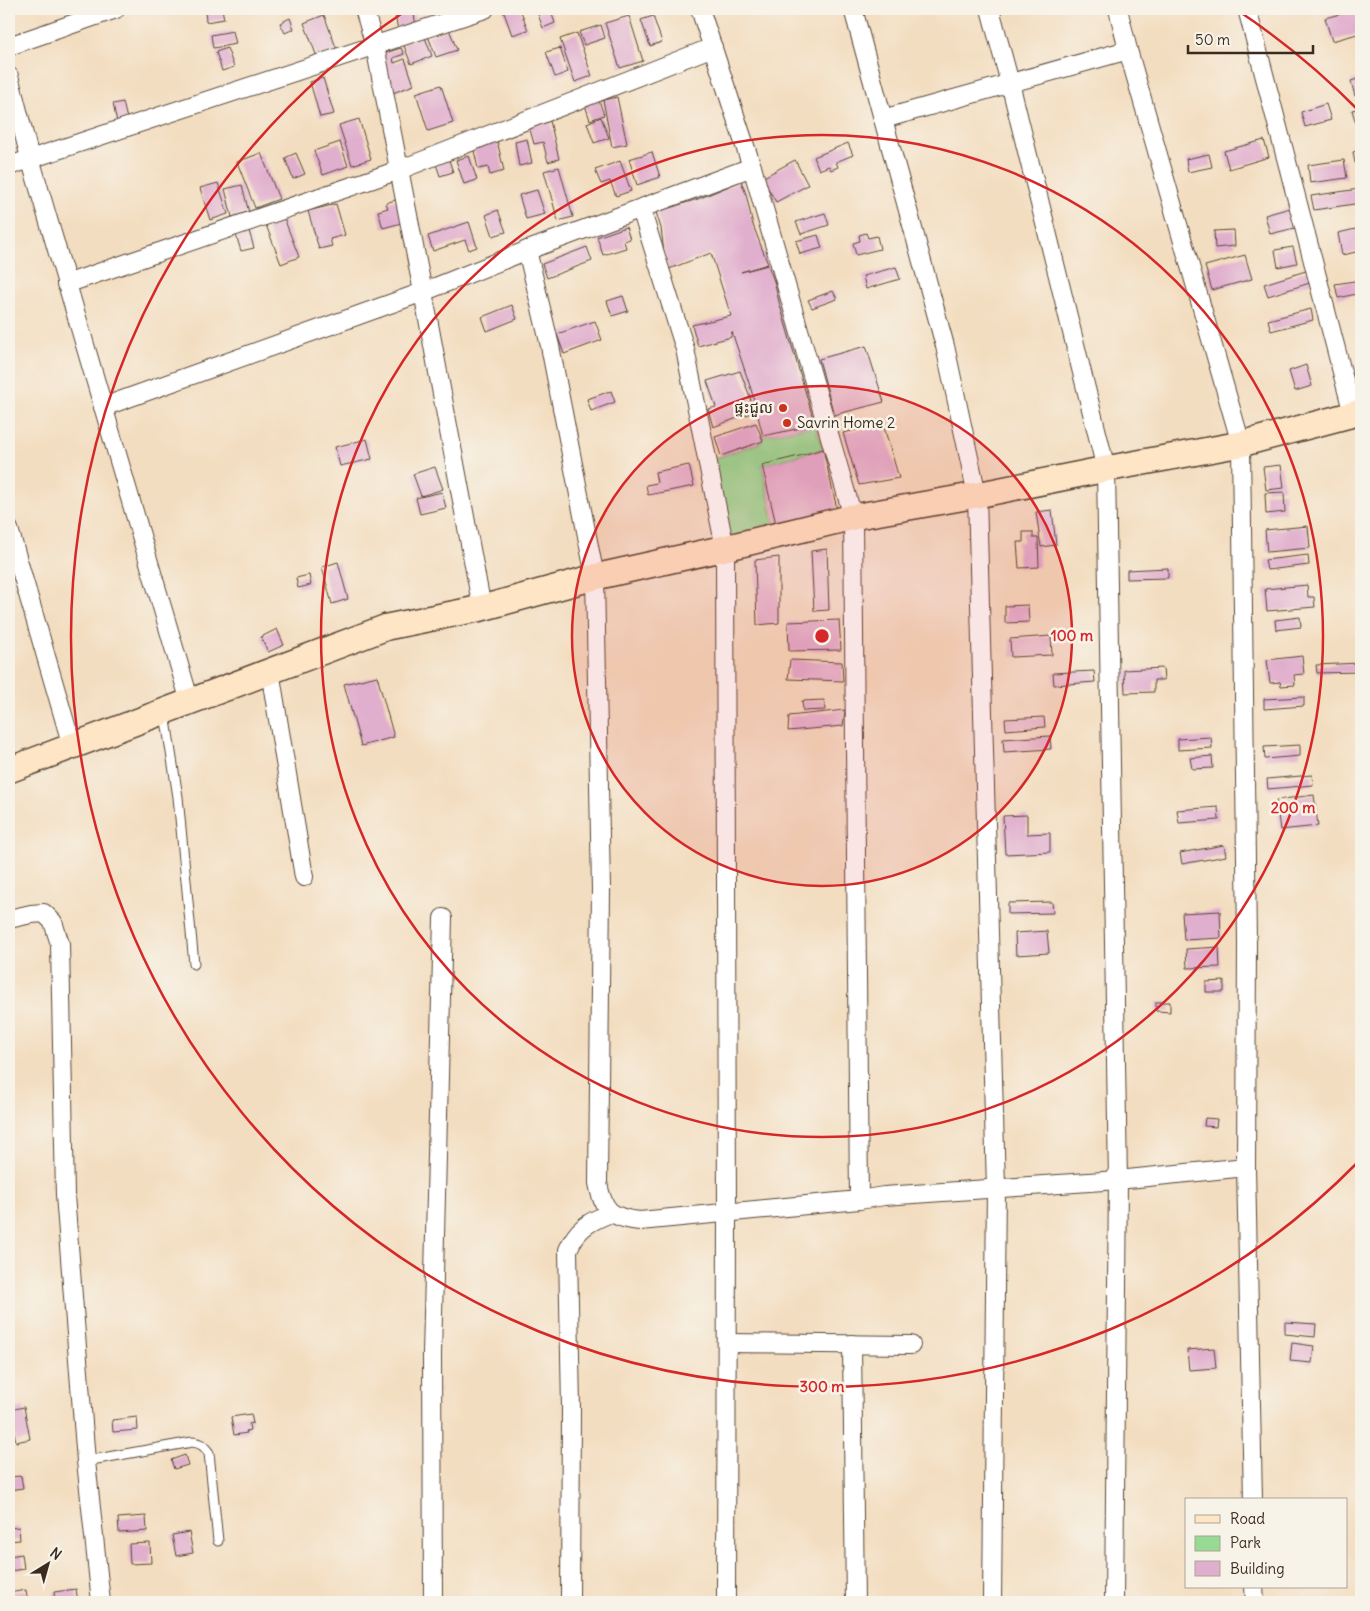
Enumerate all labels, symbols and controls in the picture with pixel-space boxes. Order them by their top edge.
scale bar [1188,22,1312,54]
text: 50 m [1195,30,1230,49]
place label: ផ្ទះជួល [734,398,773,417]
marker: ផ្ទះជួល [777,402,789,414]
place label: Savrin Home 2 [797,413,895,432]
marker: Savrin Home 2 [781,417,793,429]
text: 100 m [1051,626,1093,645]
centre of rings [813,627,831,645]
text: 200 m [1271,798,1315,817]
text: 300 m [800,1377,845,1396]
legend [1185,1498,1348,1588]
text: Road [1230,1509,1265,1528]
text: Park [1230,1533,1261,1552]
north arrow [22,1538,72,1588]
text: N [47,1544,65,1564]
text: Building [1230,1559,1285,1578]

